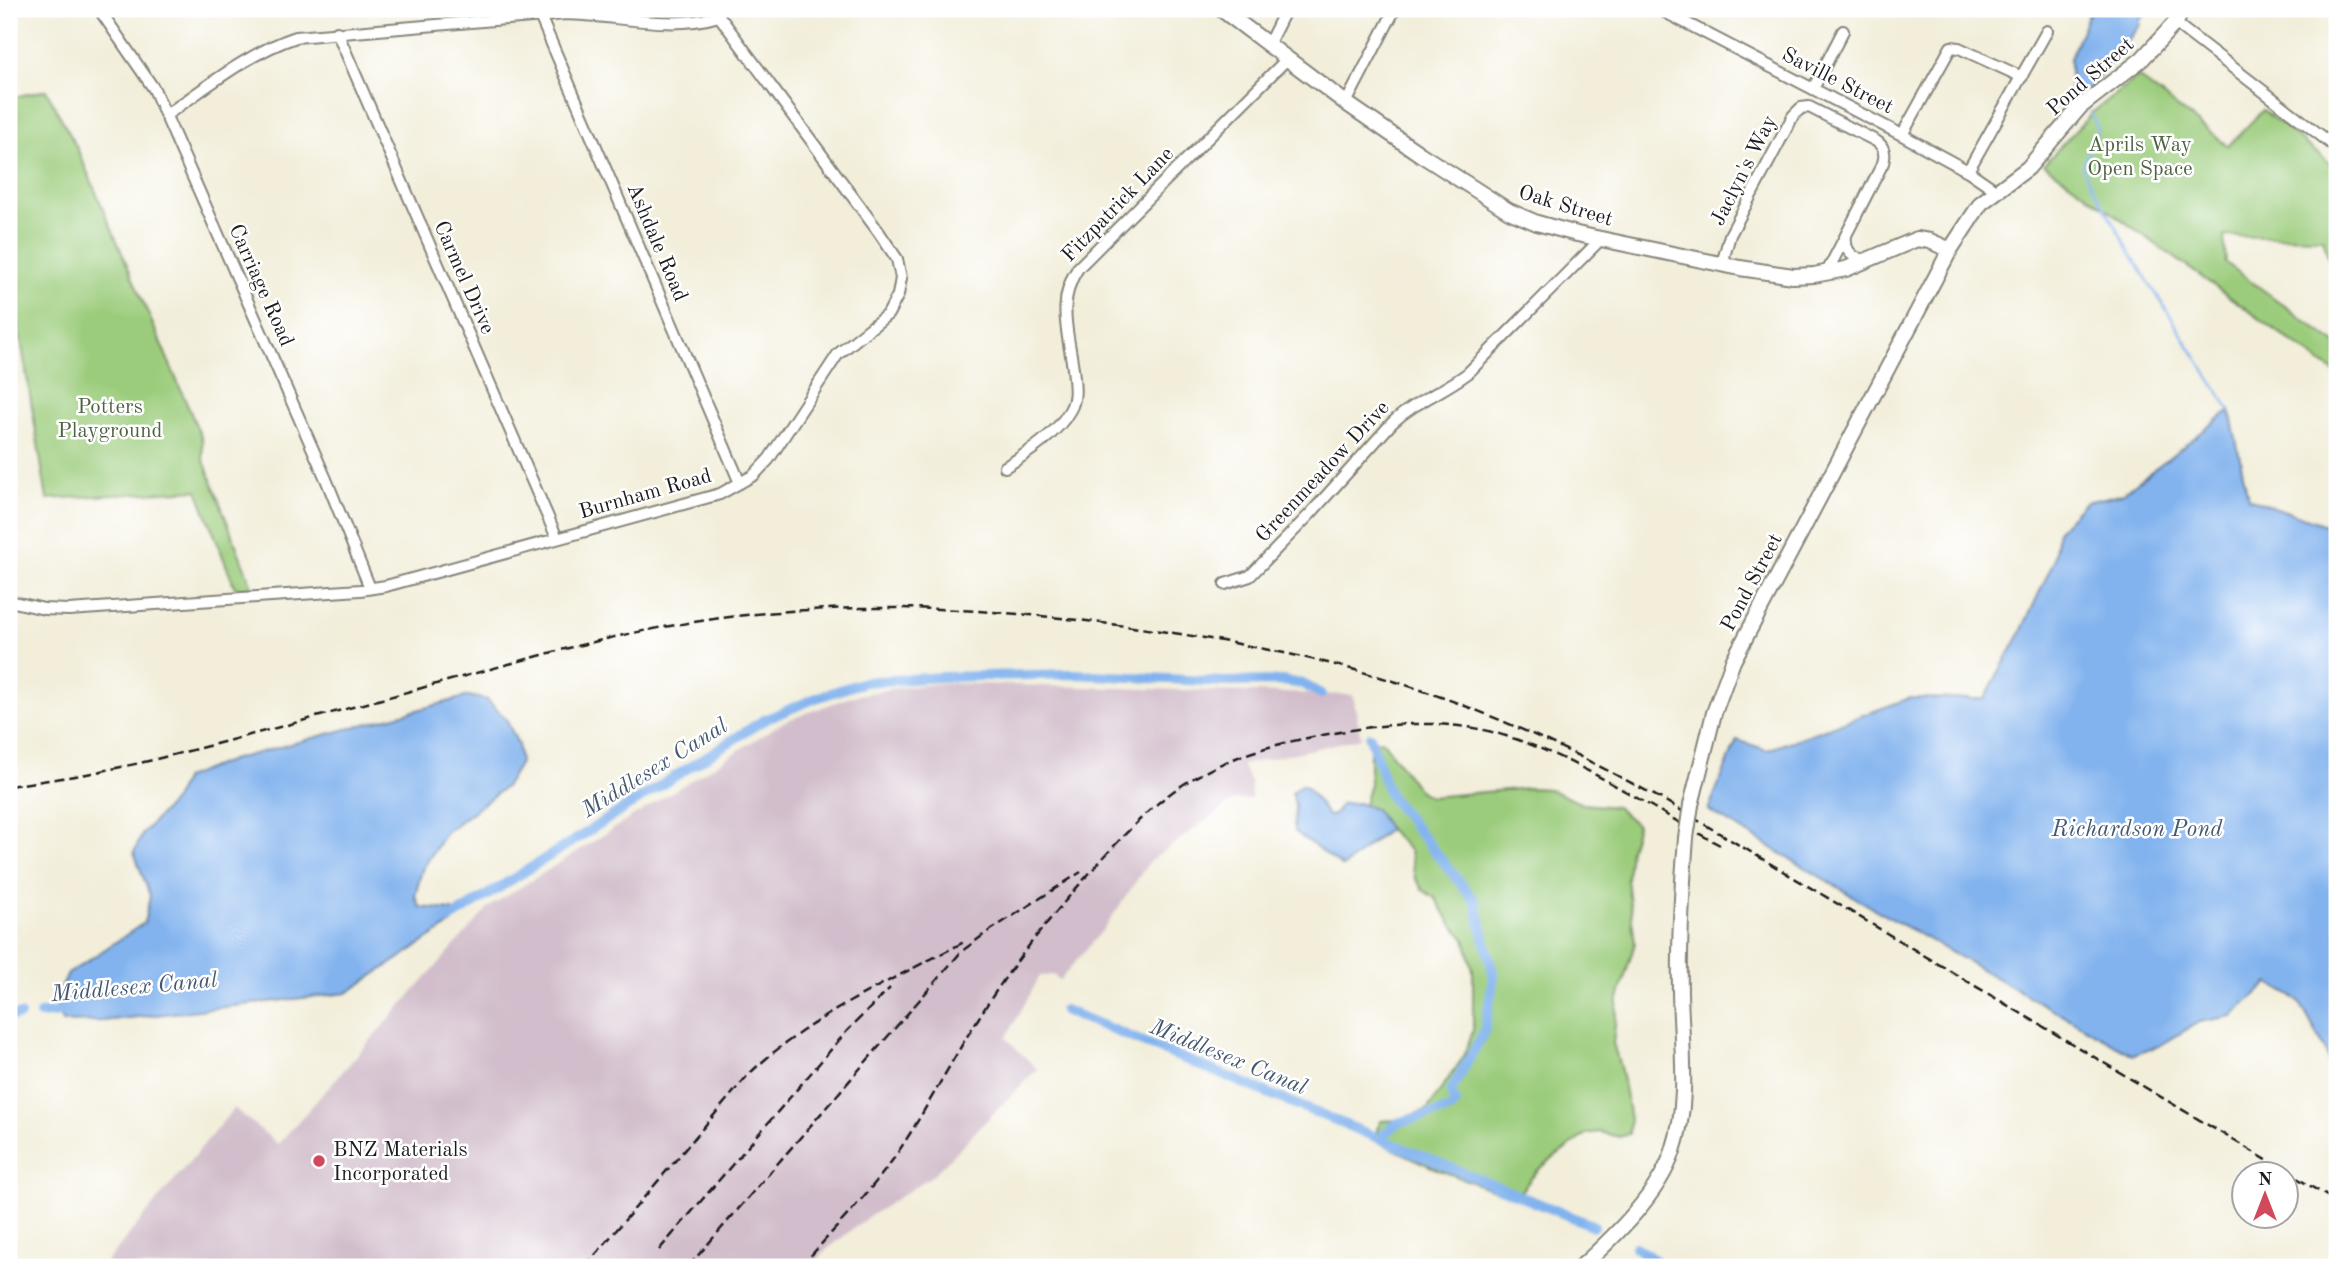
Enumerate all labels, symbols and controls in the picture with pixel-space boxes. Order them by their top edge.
street label: Pond Street [2044,34,2138,120]
street label: Saville Street [1778,44,1896,118]
street label: Jaclyn's Way [1708,112,1781,229]
park label: Aprils Way Open Space [2087,135,2193,180]
street label: Fitzpatrick Lane [1058,144,1178,267]
street label: Ashdale Road [622,181,691,305]
street label: Oak Street [1516,182,1615,231]
street label: Carmel Drive [429,218,498,337]
street label: Carriage Road [224,221,297,350]
park label: Potters Playground [58,397,163,442]
street label: Greenmeadow Drive [1252,397,1394,547]
street label: Burnham Road [577,465,714,523]
street label: Pond Street [1718,530,1787,635]
water label: Middlesex Canal [577,714,732,823]
water label: Richardson Pond [2050,818,2223,841]
water label: Middlesex Canal [49,969,219,1006]
water label: Middlesex Canal [1146,1015,1311,1099]
place label: BNZ Materials Incorporated [333,1140,468,1185]
marker: BNZ Materials Incorporated [311,1153,327,1169]
north arrow [2230,1160,2300,1230]
text: N [2258,1171,2273,1190]

